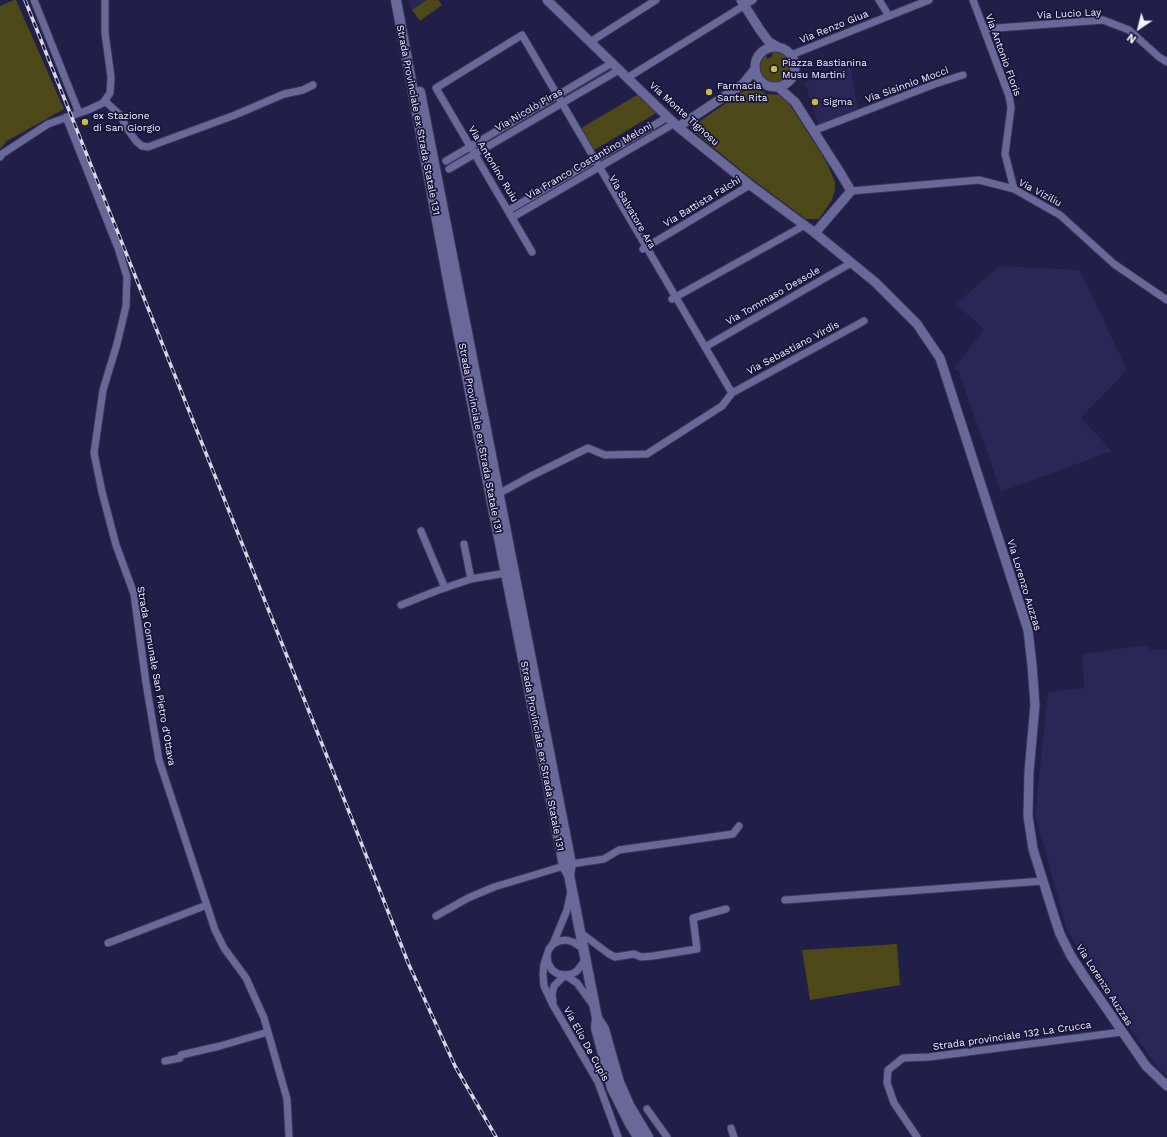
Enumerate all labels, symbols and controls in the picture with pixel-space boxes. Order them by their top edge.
street label: Via Lucio Lay [1037,6,1101,22]
street label: Via Renzo Giua [798,8,870,46]
north arrow [1119,8,1159,48]
street label: Via Antonio Floris [983,12,1023,98]
street label: Strada Provinciale ex Strada Statale 131 [394,24,442,216]
text: N [1125,31,1139,46]
place label: Piazza Bastianina Musu Martini [782,57,867,80]
marker: Piazza Bastianina Musu Martini [769,64,779,74]
street label: Via Sisinnio Mocci [864,64,950,106]
street label: Via Monte Tignosu [647,80,721,148]
place label: Farmacia Santa Rita [717,80,767,104]
street label: Via Nicolò Piras [493,86,565,134]
marker: Farmacia Santa Rita [704,87,714,97]
place label: Sigma [823,96,853,108]
marker: Sigma [810,97,820,107]
place label: ex Stazione di San Giorgio [93,110,161,134]
marker: ex Stazione di San Giorgio [80,117,90,127]
street label: Via Franco Costantino Meloni [524,120,654,202]
street label: Via Antonino Ruiu [465,124,521,204]
street label: Via Salvatore Ara [606,173,658,251]
street label: Via Battista Falchi [661,174,743,230]
street label: Via Viziliu [1016,177,1064,209]
street label: Via Tommaso Dessole [724,264,822,328]
street label: Via Sebastiano Virdis [745,319,841,377]
street label: Strada Provinciale ex Strada Statale 131 [456,342,504,534]
street label: Via Lorenzo Auzzas [1004,538,1044,632]
street label: Strada Comunale San Pietro d'Ottava [134,585,178,767]
street label: Strada Provinciale ex Strada Statale 131 [518,660,566,852]
street label: Via Lorenzo Auzzas [1073,942,1135,1028]
street label: Via Elio De Cupis [561,1005,611,1083]
street label: Strada provinciale 132 La Crucca [932,1019,1092,1053]

